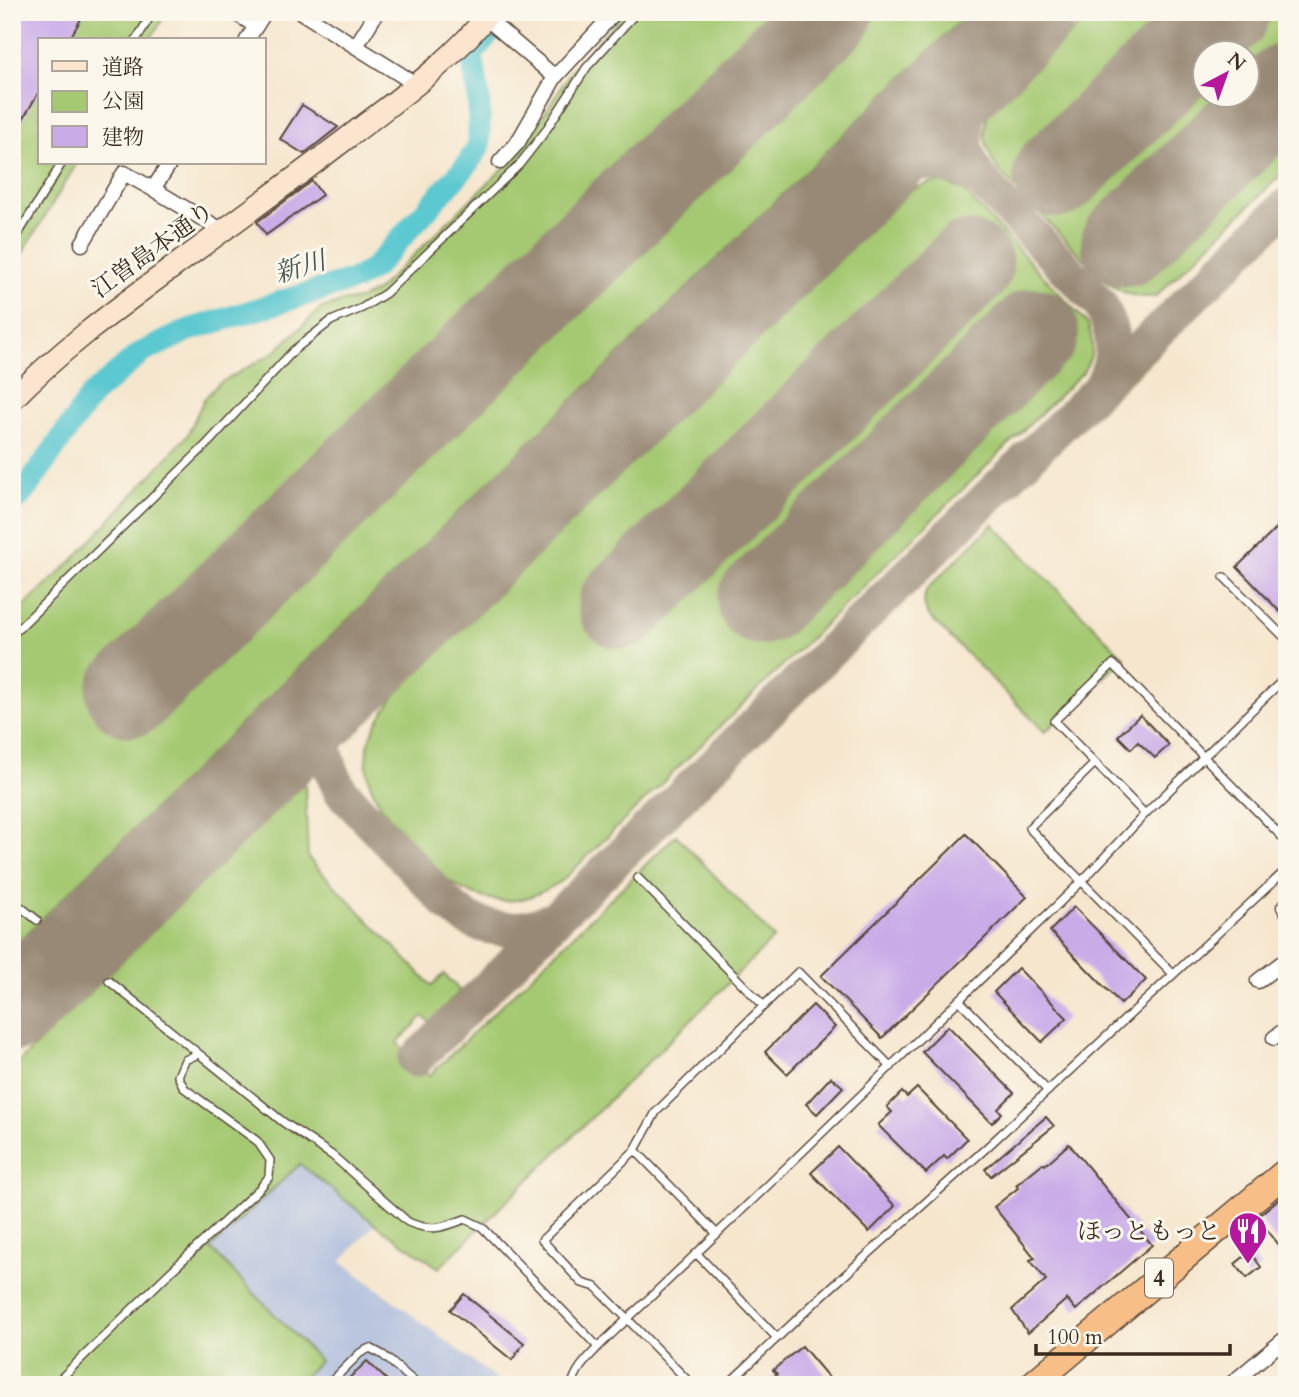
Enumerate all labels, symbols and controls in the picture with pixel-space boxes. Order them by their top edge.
legend [38,38,266,164]
north arrow [1190,38,1260,108]
text: N [1222,47,1252,77]
text: 道路 [102,53,144,82]
text: 公園 [102,87,144,116]
text: 建物 [102,123,144,152]
street label: 江曽島本通り [85,194,221,306]
water label: 新川 [270,242,333,291]
restaurant icon: ほっともっと [1227,1210,1269,1265]
place label: ほっともっと [1077,1215,1221,1248]
road number: 4 [1145,1259,1173,1298]
scale bar [1036,1313,1231,1357]
text: 100 m [1047,1323,1103,1352]

